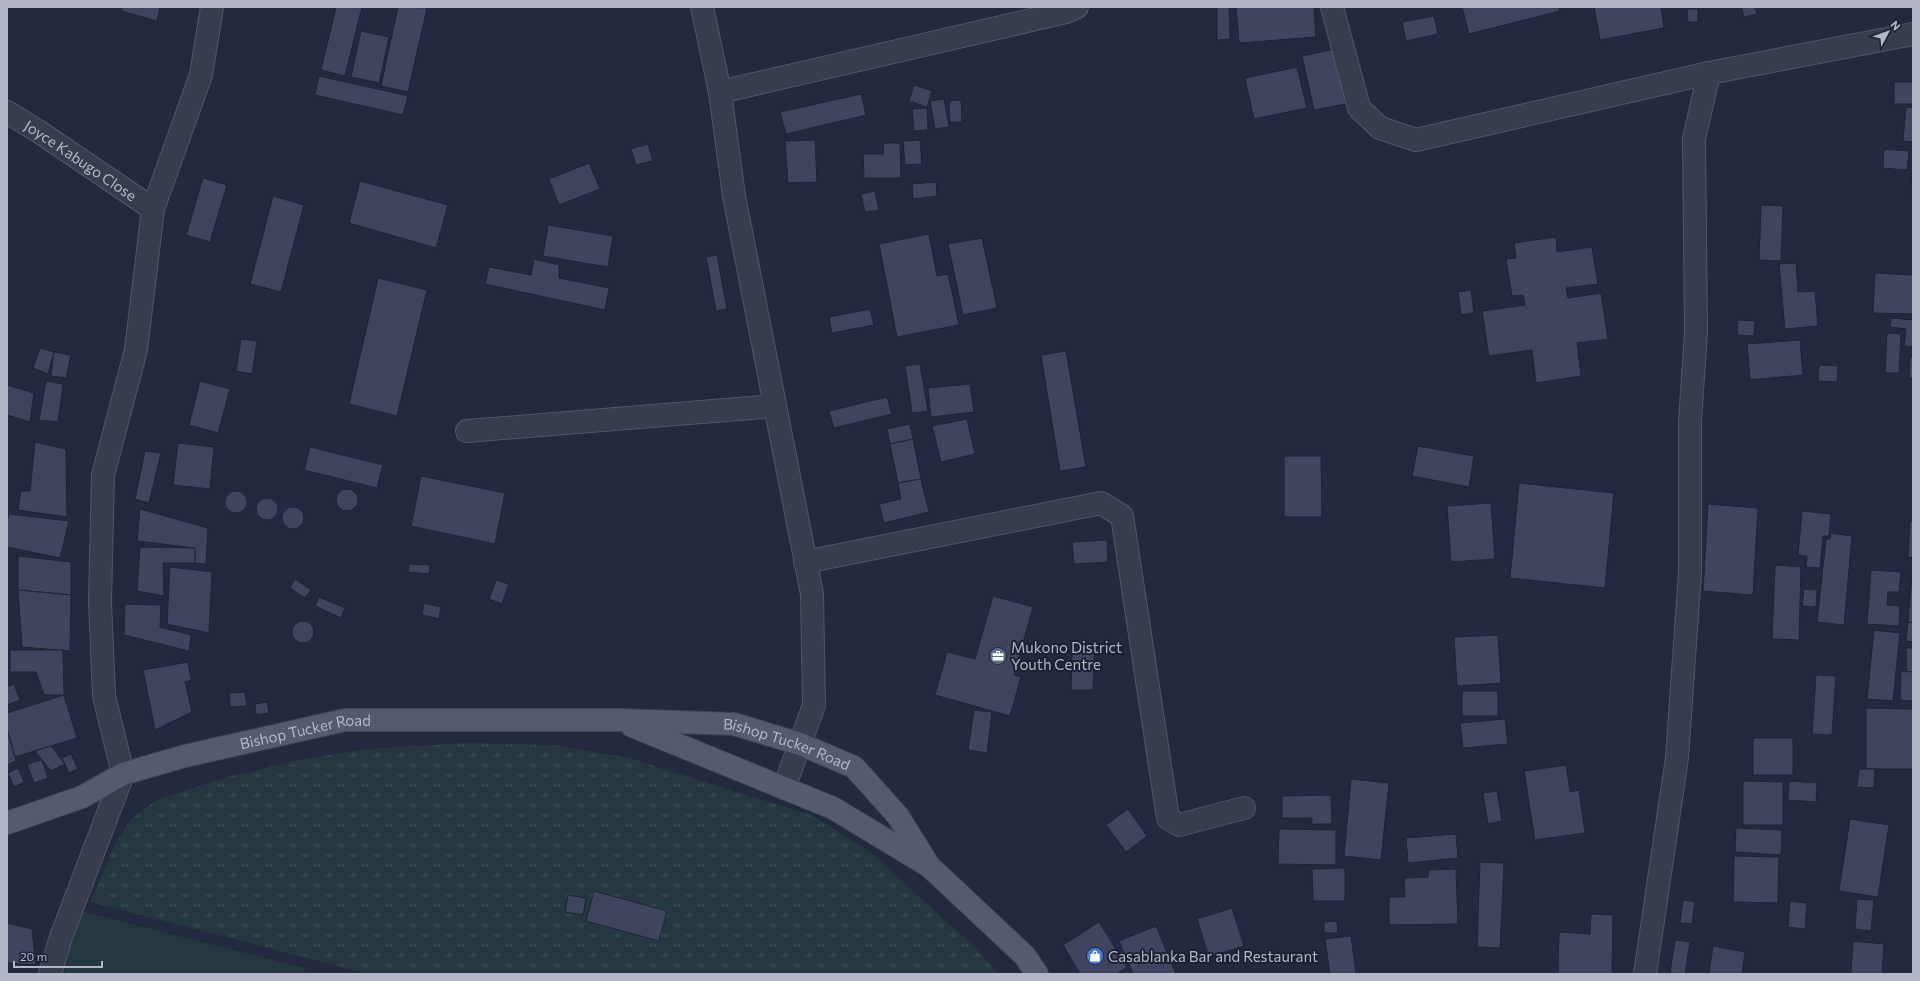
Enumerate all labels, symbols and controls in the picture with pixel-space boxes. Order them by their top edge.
north arrow [1868,12,1908,52]
text: N [1888,18,1904,32]
street label: Joyce Kabugo Close [21,116,140,204]
place label: Mukono District Youth Centre [1011,638,1122,673]
office icon: Mukono District Youth Centre [988,646,1008,666]
street label: Bishop Tucker Road [238,711,371,752]
street label: Bishop Tucker Road [723,715,853,773]
scale bar [14,943,102,969]
shop icon: Casablanka Bar and Restaurant [1085,946,1105,966]
place label: Casablanka Bar and Restaurant [1108,947,1318,965]
text: 20 m [20,949,47,963]

